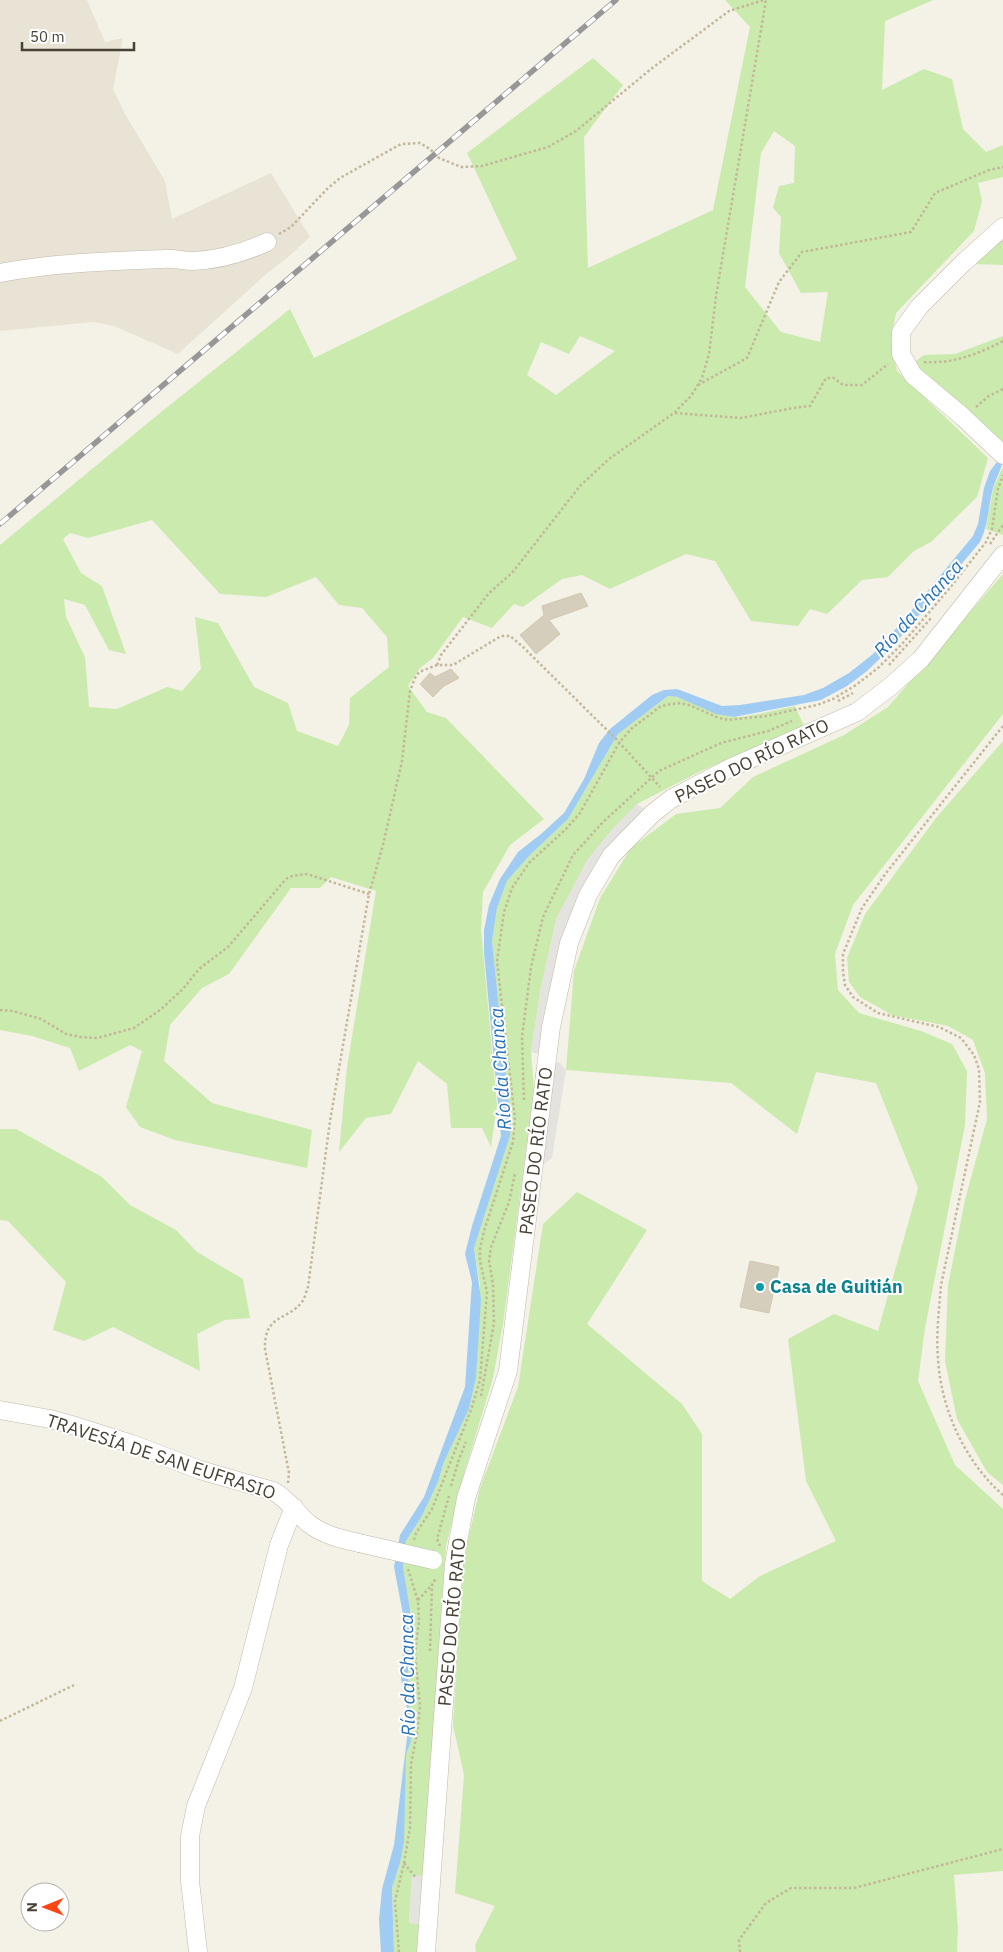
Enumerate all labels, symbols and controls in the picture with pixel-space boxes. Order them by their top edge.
scale bar [22,20,135,52]
text: 50 m [30,27,65,46]
water label: Río da Chanca [868,554,968,662]
street label: PASEO DO RÍO RATO [671,713,833,808]
water label: Río da Chanca [484,1007,516,1131]
street label: PASEO DO RÍO RATO [514,1066,557,1236]
place label: Casa de Guitián [770,1275,903,1298]
marker: Casa de Guitián [754,1281,766,1293]
street label: TRAVESÍA DE SAN EUFRASIO [44,1409,279,1504]
street label: PASEO DO RÍO RATO [433,1537,470,1707]
water label: Río da Chanca [394,1613,420,1737]
north arrow [20,1882,70,1932]
text: N [23,1902,41,1912]

